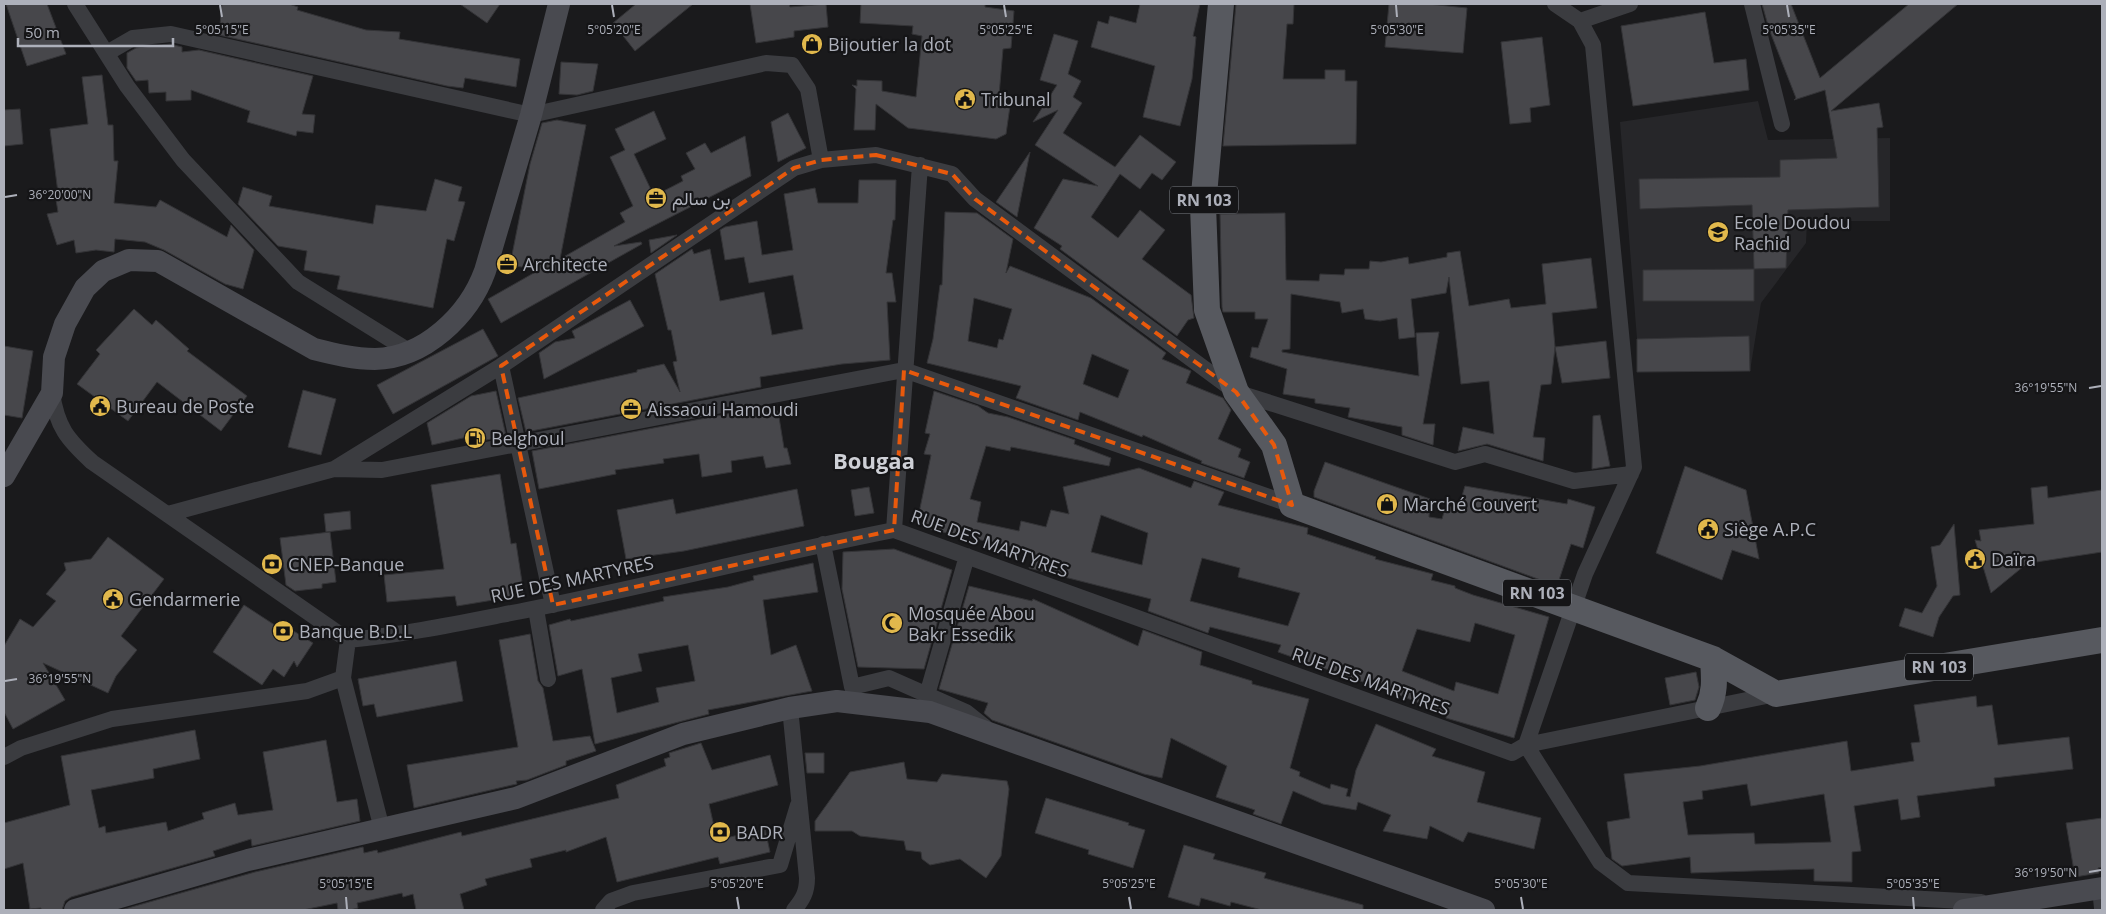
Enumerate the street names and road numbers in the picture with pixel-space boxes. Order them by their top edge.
road number: RN 103 [1170,186,1238,214]
street label: RUE DES MARTYRES [908,503,1072,583]
street label: RUE DES MARTYRES [488,550,656,608]
road number: RN 103 [1503,580,1571,606]
street label: RUE DES MARTYRES [1289,641,1453,721]
road number: RN 103 [1905,654,1973,680]

